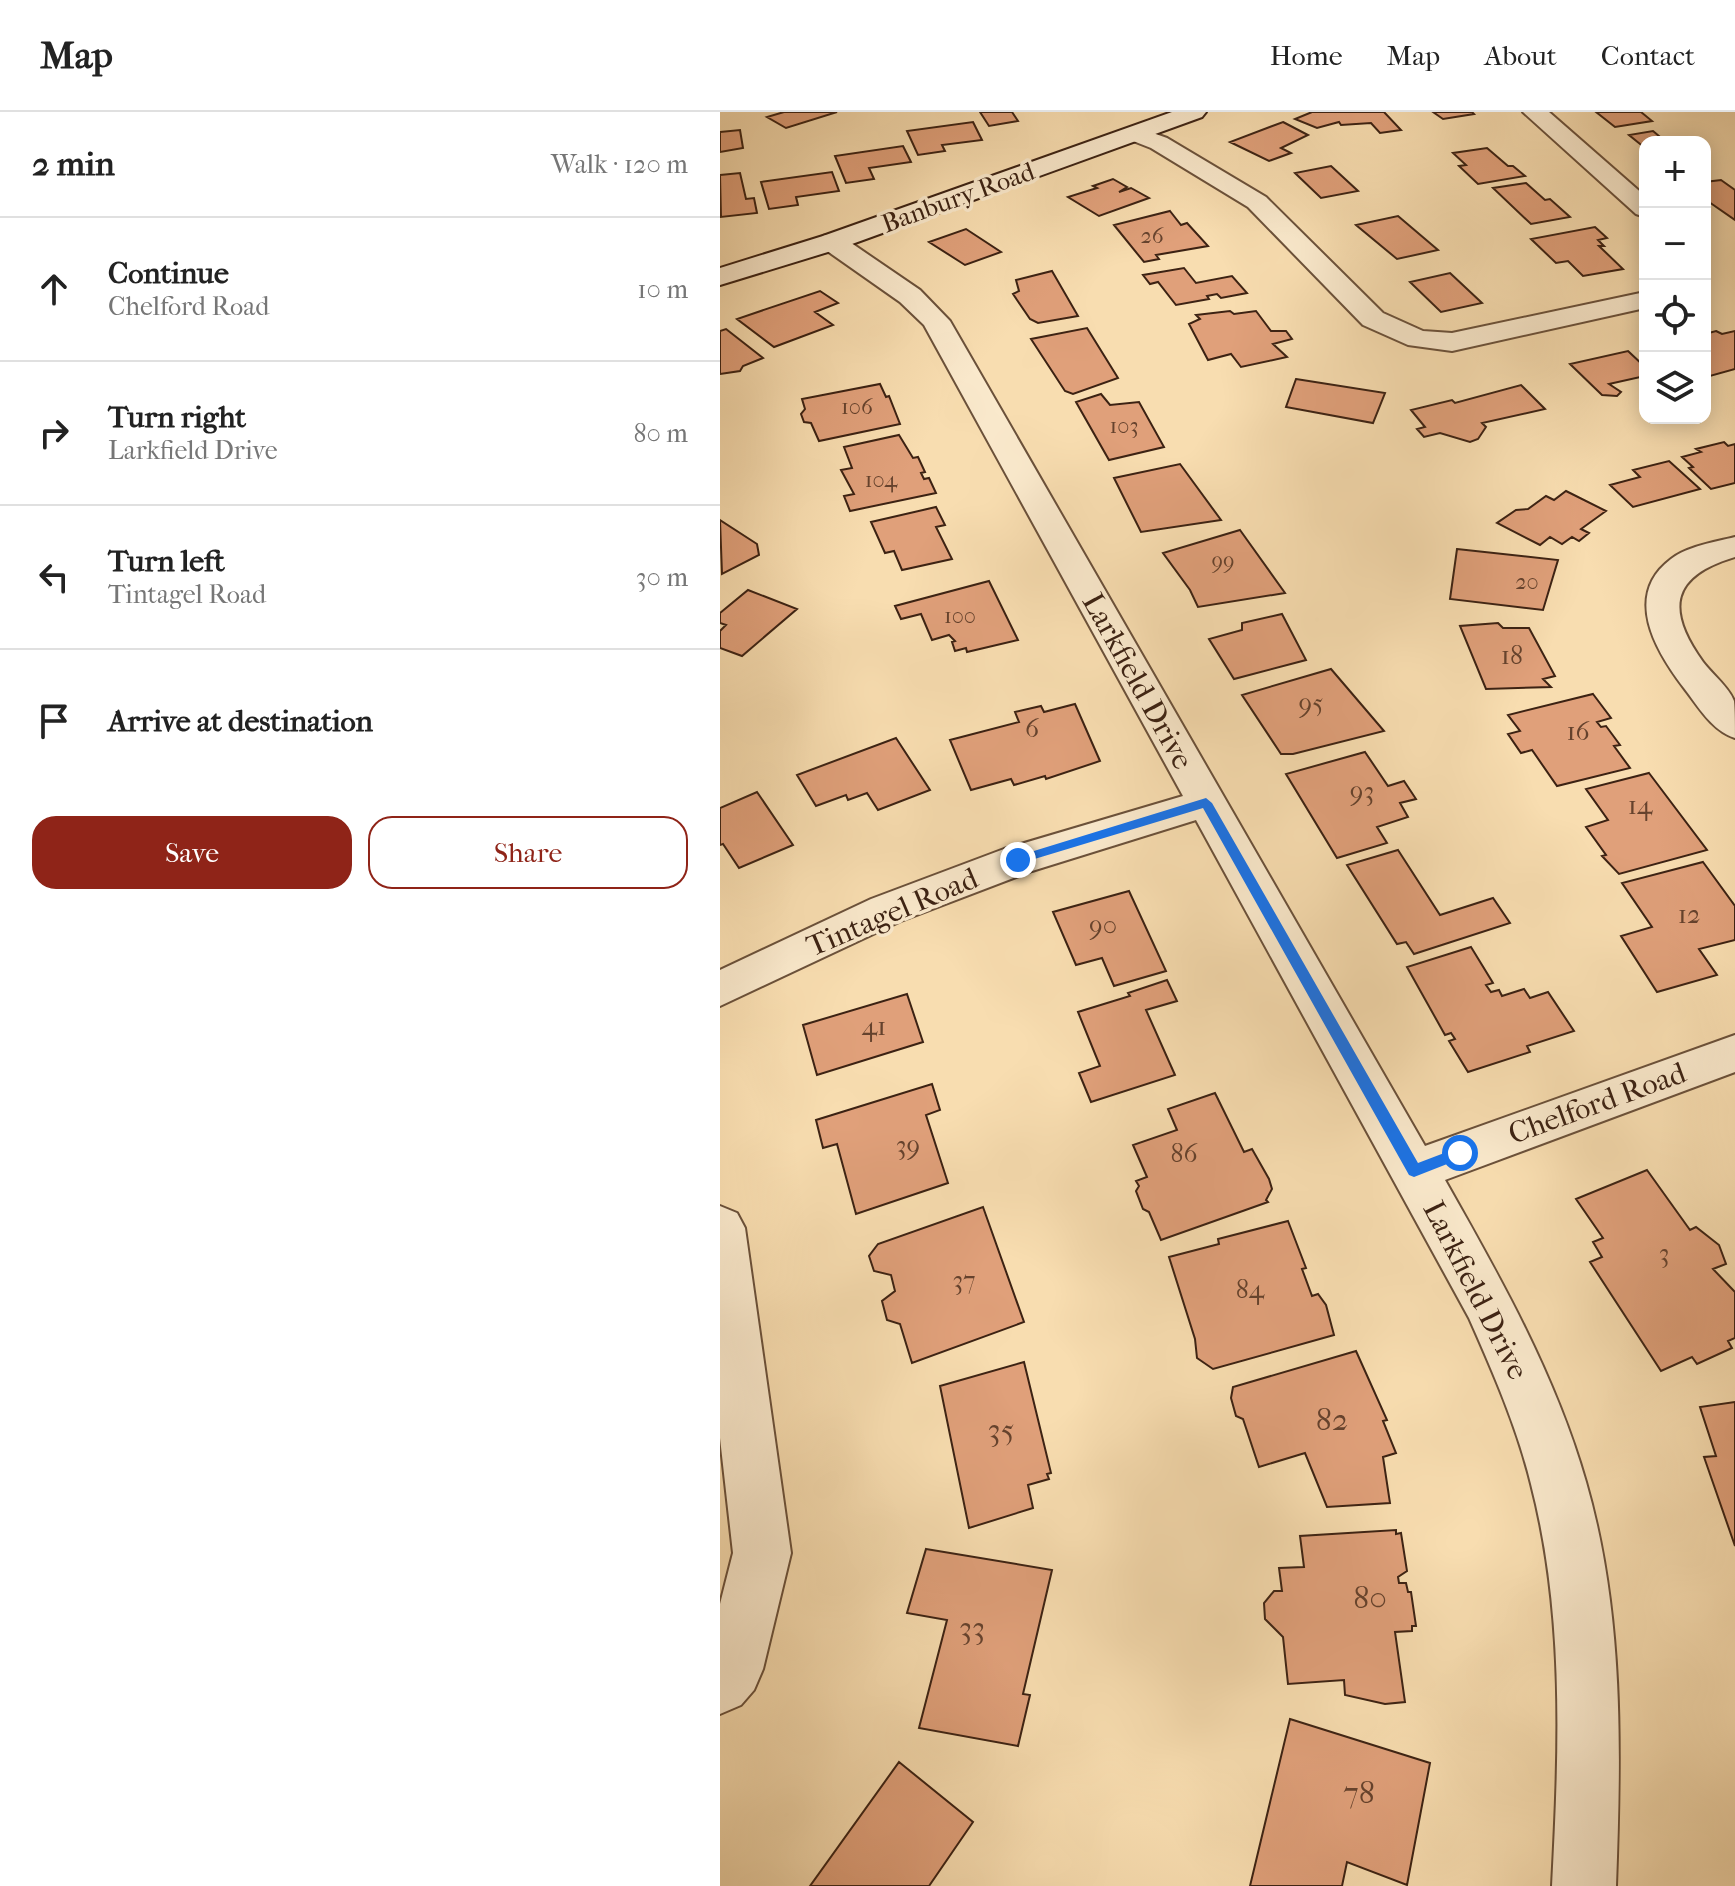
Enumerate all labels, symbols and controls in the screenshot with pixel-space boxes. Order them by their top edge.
text: Map [40,33,113,78]
text: Home [1270,39,1343,72]
text: Map [1387,39,1440,72]
text: About [1484,39,1557,72]
text: Contact [1601,39,1695,72]
map controls [1639,136,1711,424]
button: + [1639,136,1711,208]
text: 2 min [32,144,115,184]
text: Walk · 120 m [551,149,688,180]
street label: Banbury Road [878,155,1040,239]
button: − [1639,208,1711,280]
house number: 26 [1140,223,1164,249]
text: Continue [108,256,229,291]
icon: ahead [32,267,76,311]
text: 10 m [637,274,688,305]
button: locate [1639,280,1711,352]
text: Chelford Road [108,291,269,322]
button: layers [1639,352,1711,424]
house number: 106 [841,394,873,420]
text: Turn right [108,400,246,435]
icon: right [32,411,76,455]
house number: 103 [1110,413,1138,439]
text: 80 m [633,418,688,449]
text: Larkfield Drive [108,435,278,466]
house number: 104 [865,467,898,493]
text: Turn left [108,544,225,579]
house number: 99 [1211,548,1235,574]
icon: left [32,555,76,599]
text: 30 m [636,562,688,593]
house number: 20 [1515,569,1539,595]
text: Tintagel Road [108,579,266,610]
street label: Larkfield Drive [1075,587,1200,775]
house number: 100 [944,603,976,629]
house number: 18 [1501,640,1523,671]
house number: 95 [1299,688,1323,719]
icon: arrive [32,699,76,743]
text: Arrive at destination [108,704,373,739]
house number: 6 [1025,713,1040,744]
house number: 16 [1566,716,1591,747]
house number: 93 [1350,776,1374,807]
house number: 14 [1628,790,1653,821]
button: Save [32,816,352,889]
button: Share [368,816,688,889]
route end [1000,842,1036,878]
street label: Tintagel Road [801,860,984,964]
house number: 12 [1678,899,1700,930]
house number: 90 [1089,910,1117,941]
house number: 41 [862,1011,886,1042]
street label: Chelford Road [1504,1055,1691,1152]
house number: 39 [896,1130,920,1161]
route start [1442,1135,1478,1171]
house number: 86 [1170,1138,1198,1169]
street label: Larkfield Drive [1416,1195,1536,1385]
house number: 3 [1659,1238,1669,1269]
house number: 37 [952,1265,976,1296]
house number: 84 [1236,1274,1265,1305]
house number: 82 [1316,1401,1348,1438]
house number: 35 [988,1411,1014,1448]
house number: 80 [1353,1579,1387,1616]
house number: 33 [959,1609,985,1646]
house number: 78 [1343,1774,1375,1811]

